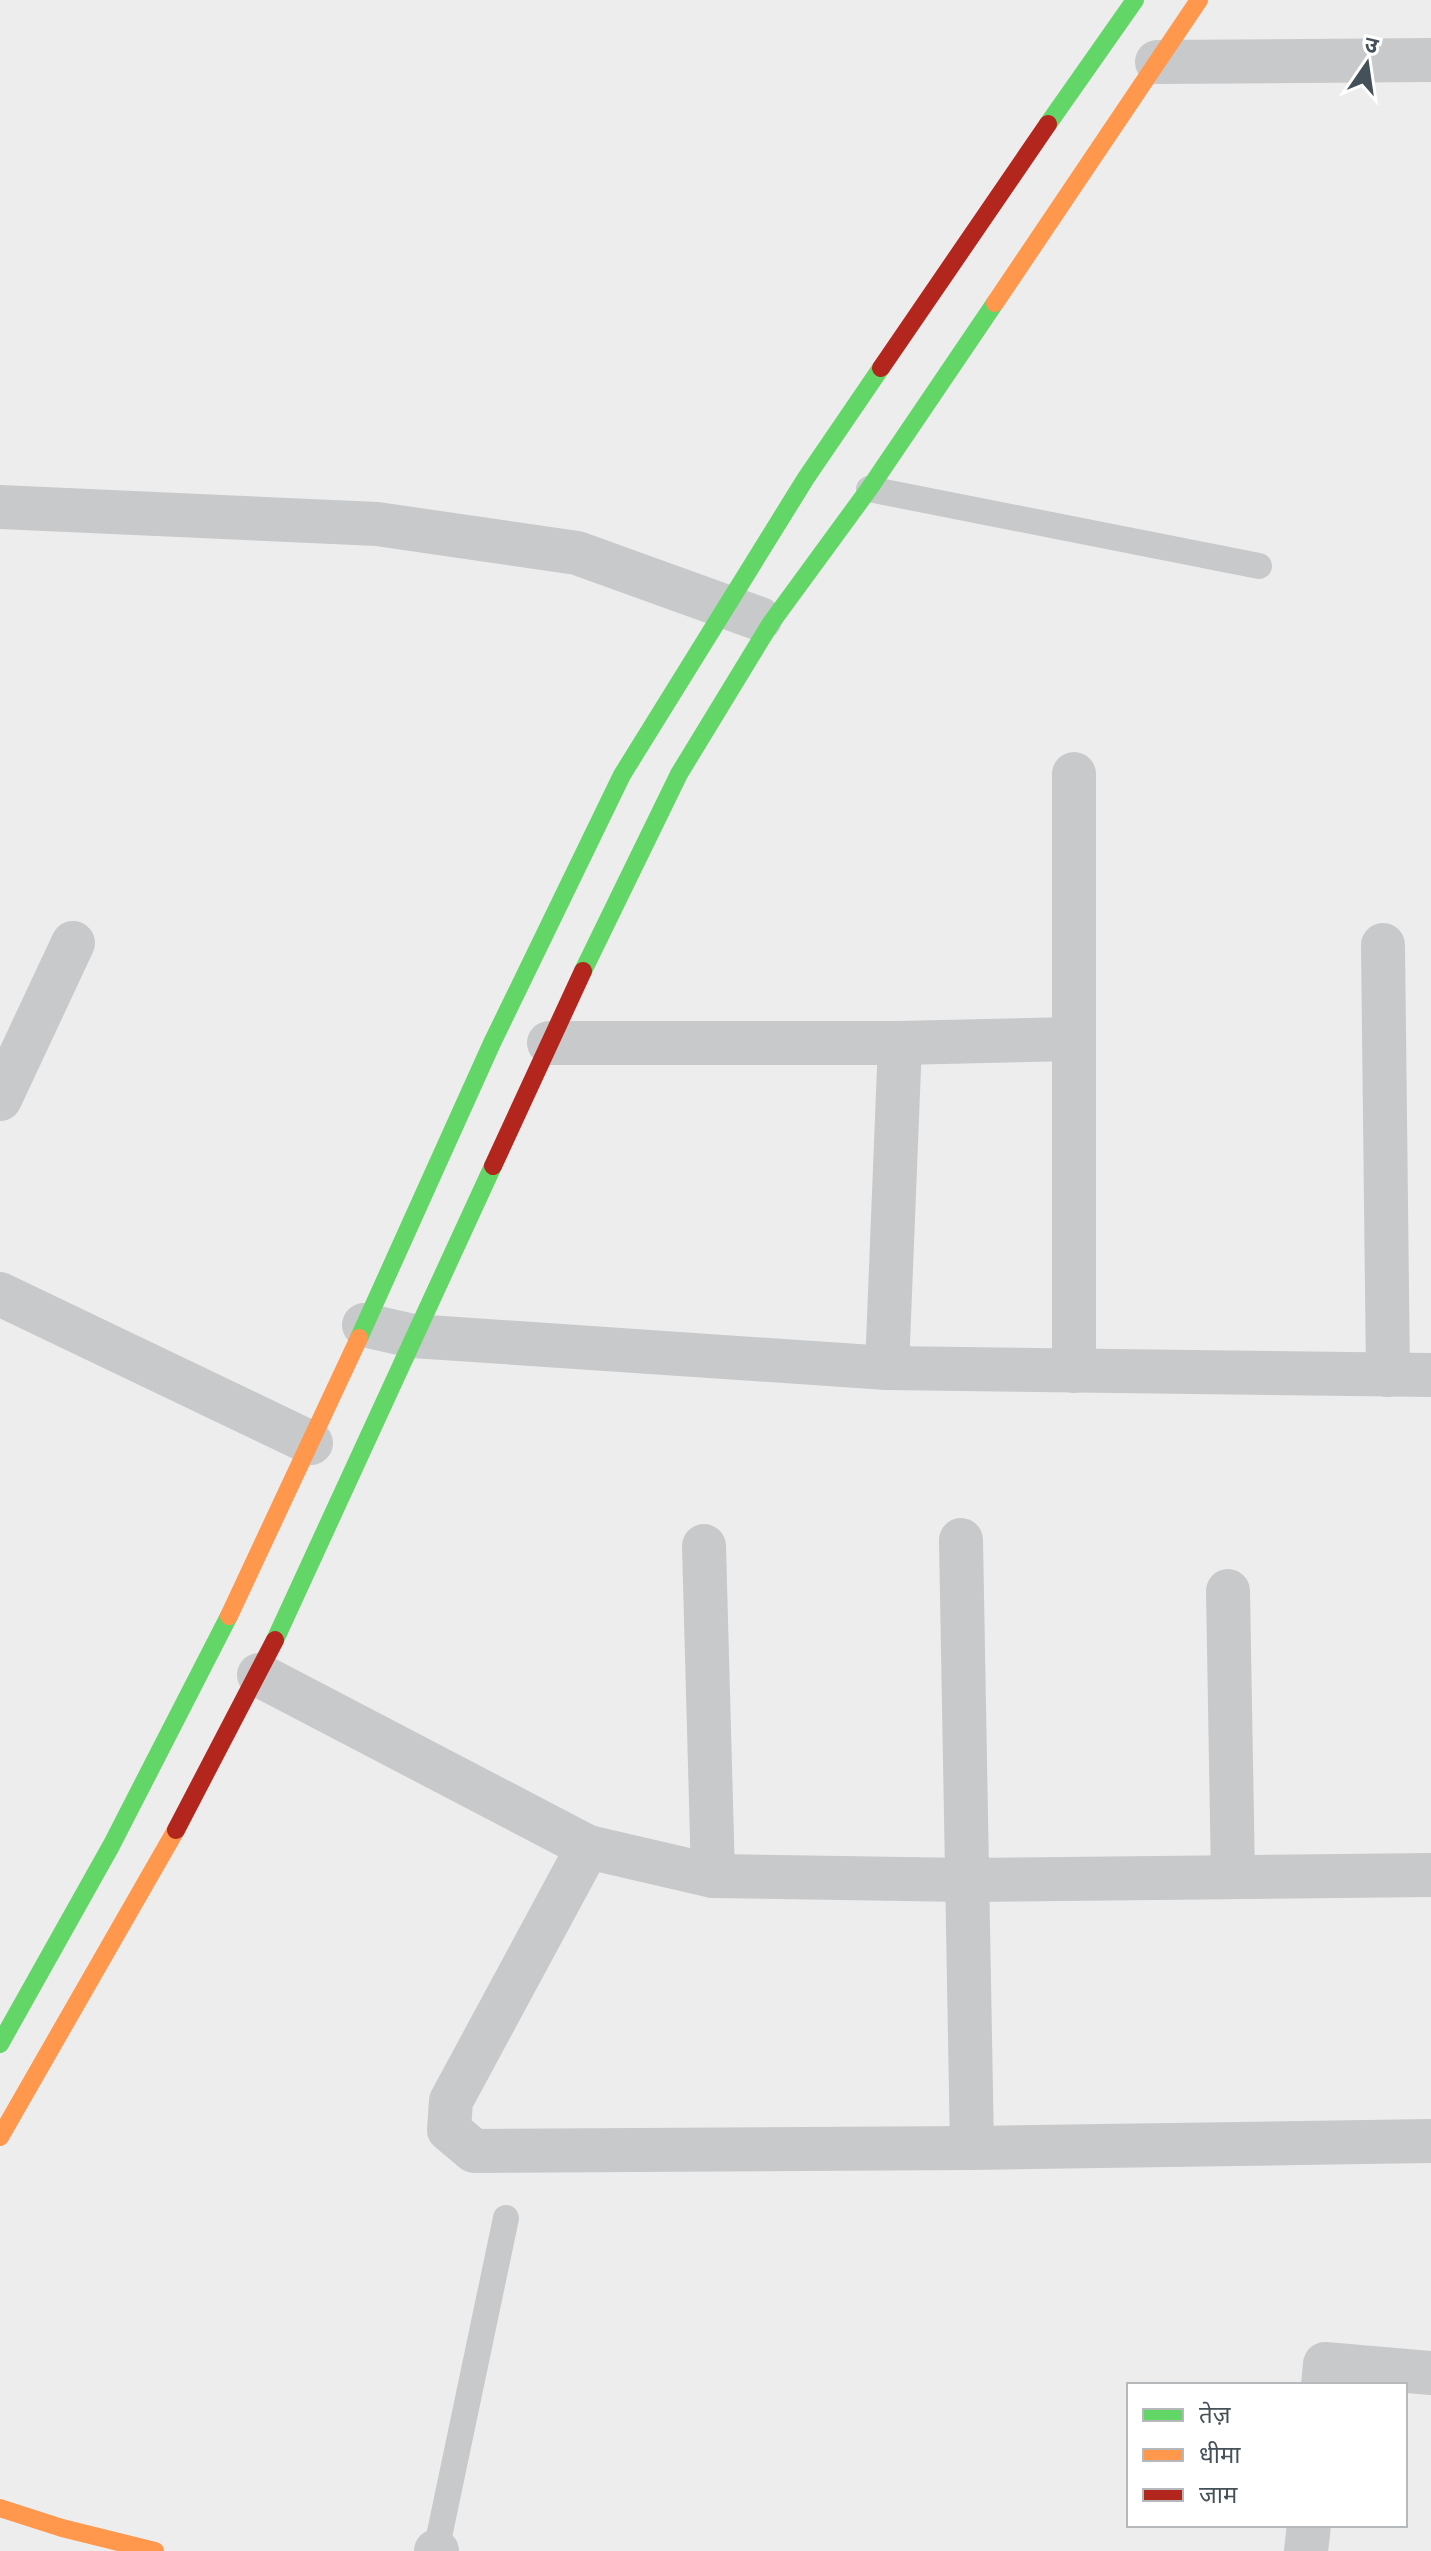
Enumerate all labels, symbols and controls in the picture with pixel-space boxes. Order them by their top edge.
north arrow [1327,24,1407,104]
text: उ [1363,29,1382,58]
legend [1127,2383,1407,2527]
text: तेज़ [1199,2399,1232,2428]
text: धीमा [1199,2439,1241,2468]
text: जाम [1199,2479,1238,2508]

